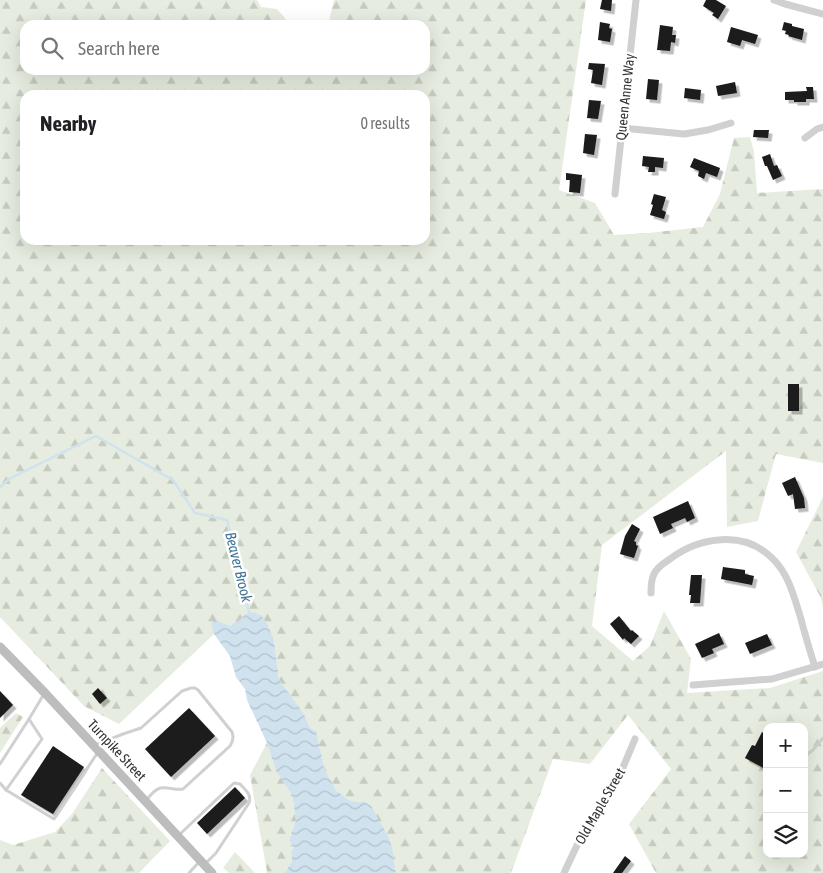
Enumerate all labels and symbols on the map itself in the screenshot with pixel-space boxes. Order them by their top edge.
street label: Queen Anne Way [612,53,638,141]
water label: Beaver Brook [222,530,256,604]
street label: Turnpike Street [85,716,149,784]
street label: Old Maple Street [572,765,628,847]

